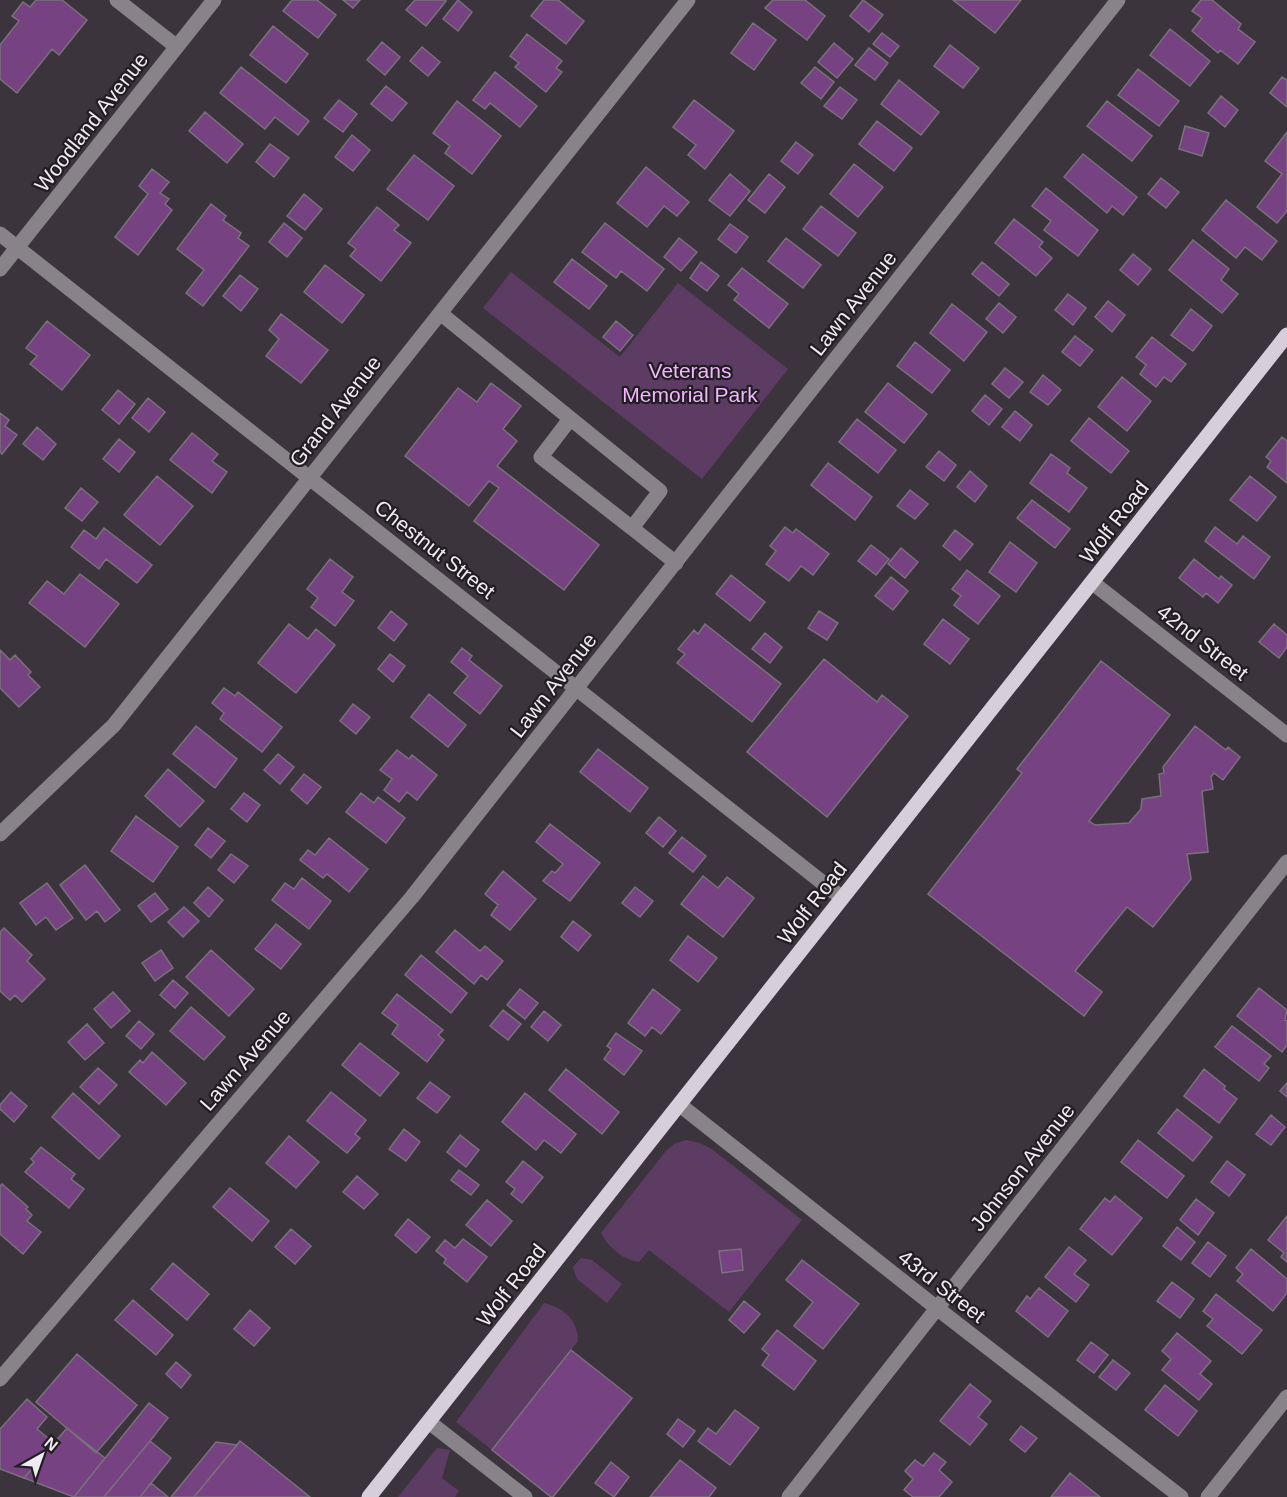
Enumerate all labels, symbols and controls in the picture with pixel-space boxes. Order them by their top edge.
street label: Woodland Avenue [30,48,152,196]
street label: Lawn Avenue [805,246,901,360]
street label: Grand Avenue [285,351,385,471]
park label: Veterans Memorial Park [622,359,758,406]
street label: Wolf Road [1075,476,1153,568]
street label: Chestnut Street [370,495,500,603]
street label: 42nd Street [1153,600,1253,685]
street label: Lawn Avenue [505,628,601,742]
street label: Wolf Road [773,857,851,949]
street label: Lawn Avenue [195,1005,295,1115]
street label: Johnson Avenue [965,1099,1079,1235]
street label: Wolf Road [472,1239,550,1331]
street label: 43rd Street [894,1245,990,1327]
north arrow [12,1425,72,1485]
text: N [41,1434,61,1454]

